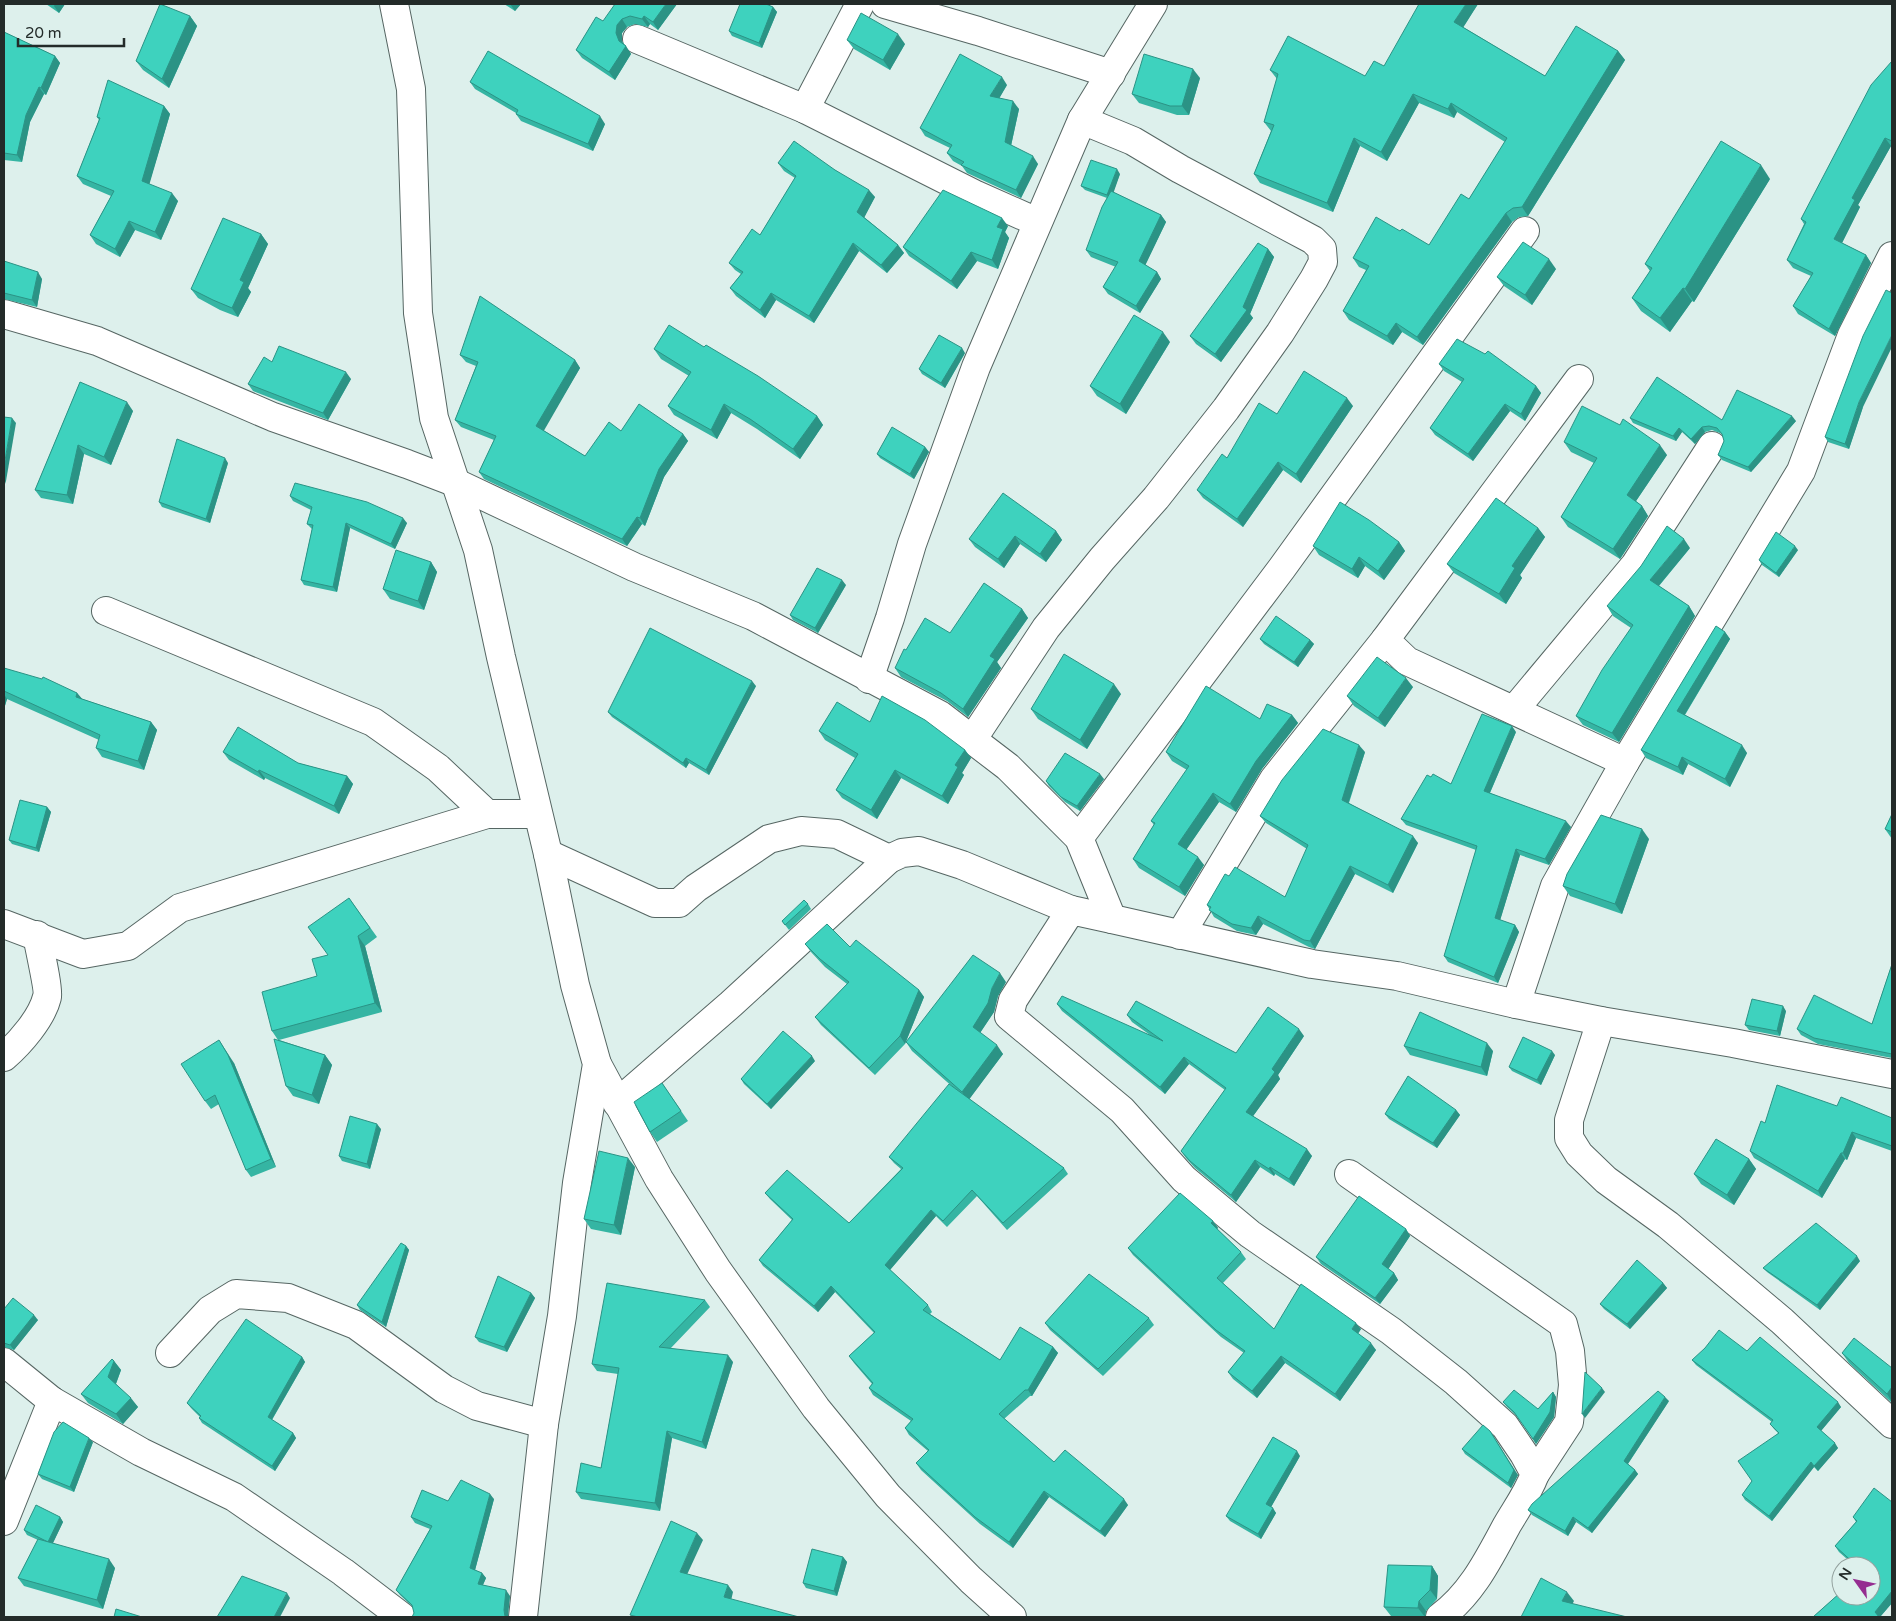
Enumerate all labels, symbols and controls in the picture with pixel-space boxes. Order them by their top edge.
scale bar [18,15,124,47]
text: 20 m [25,24,62,42]
north arrow [1831,1556,1881,1606]
text: N [1835,1565,1856,1584]

